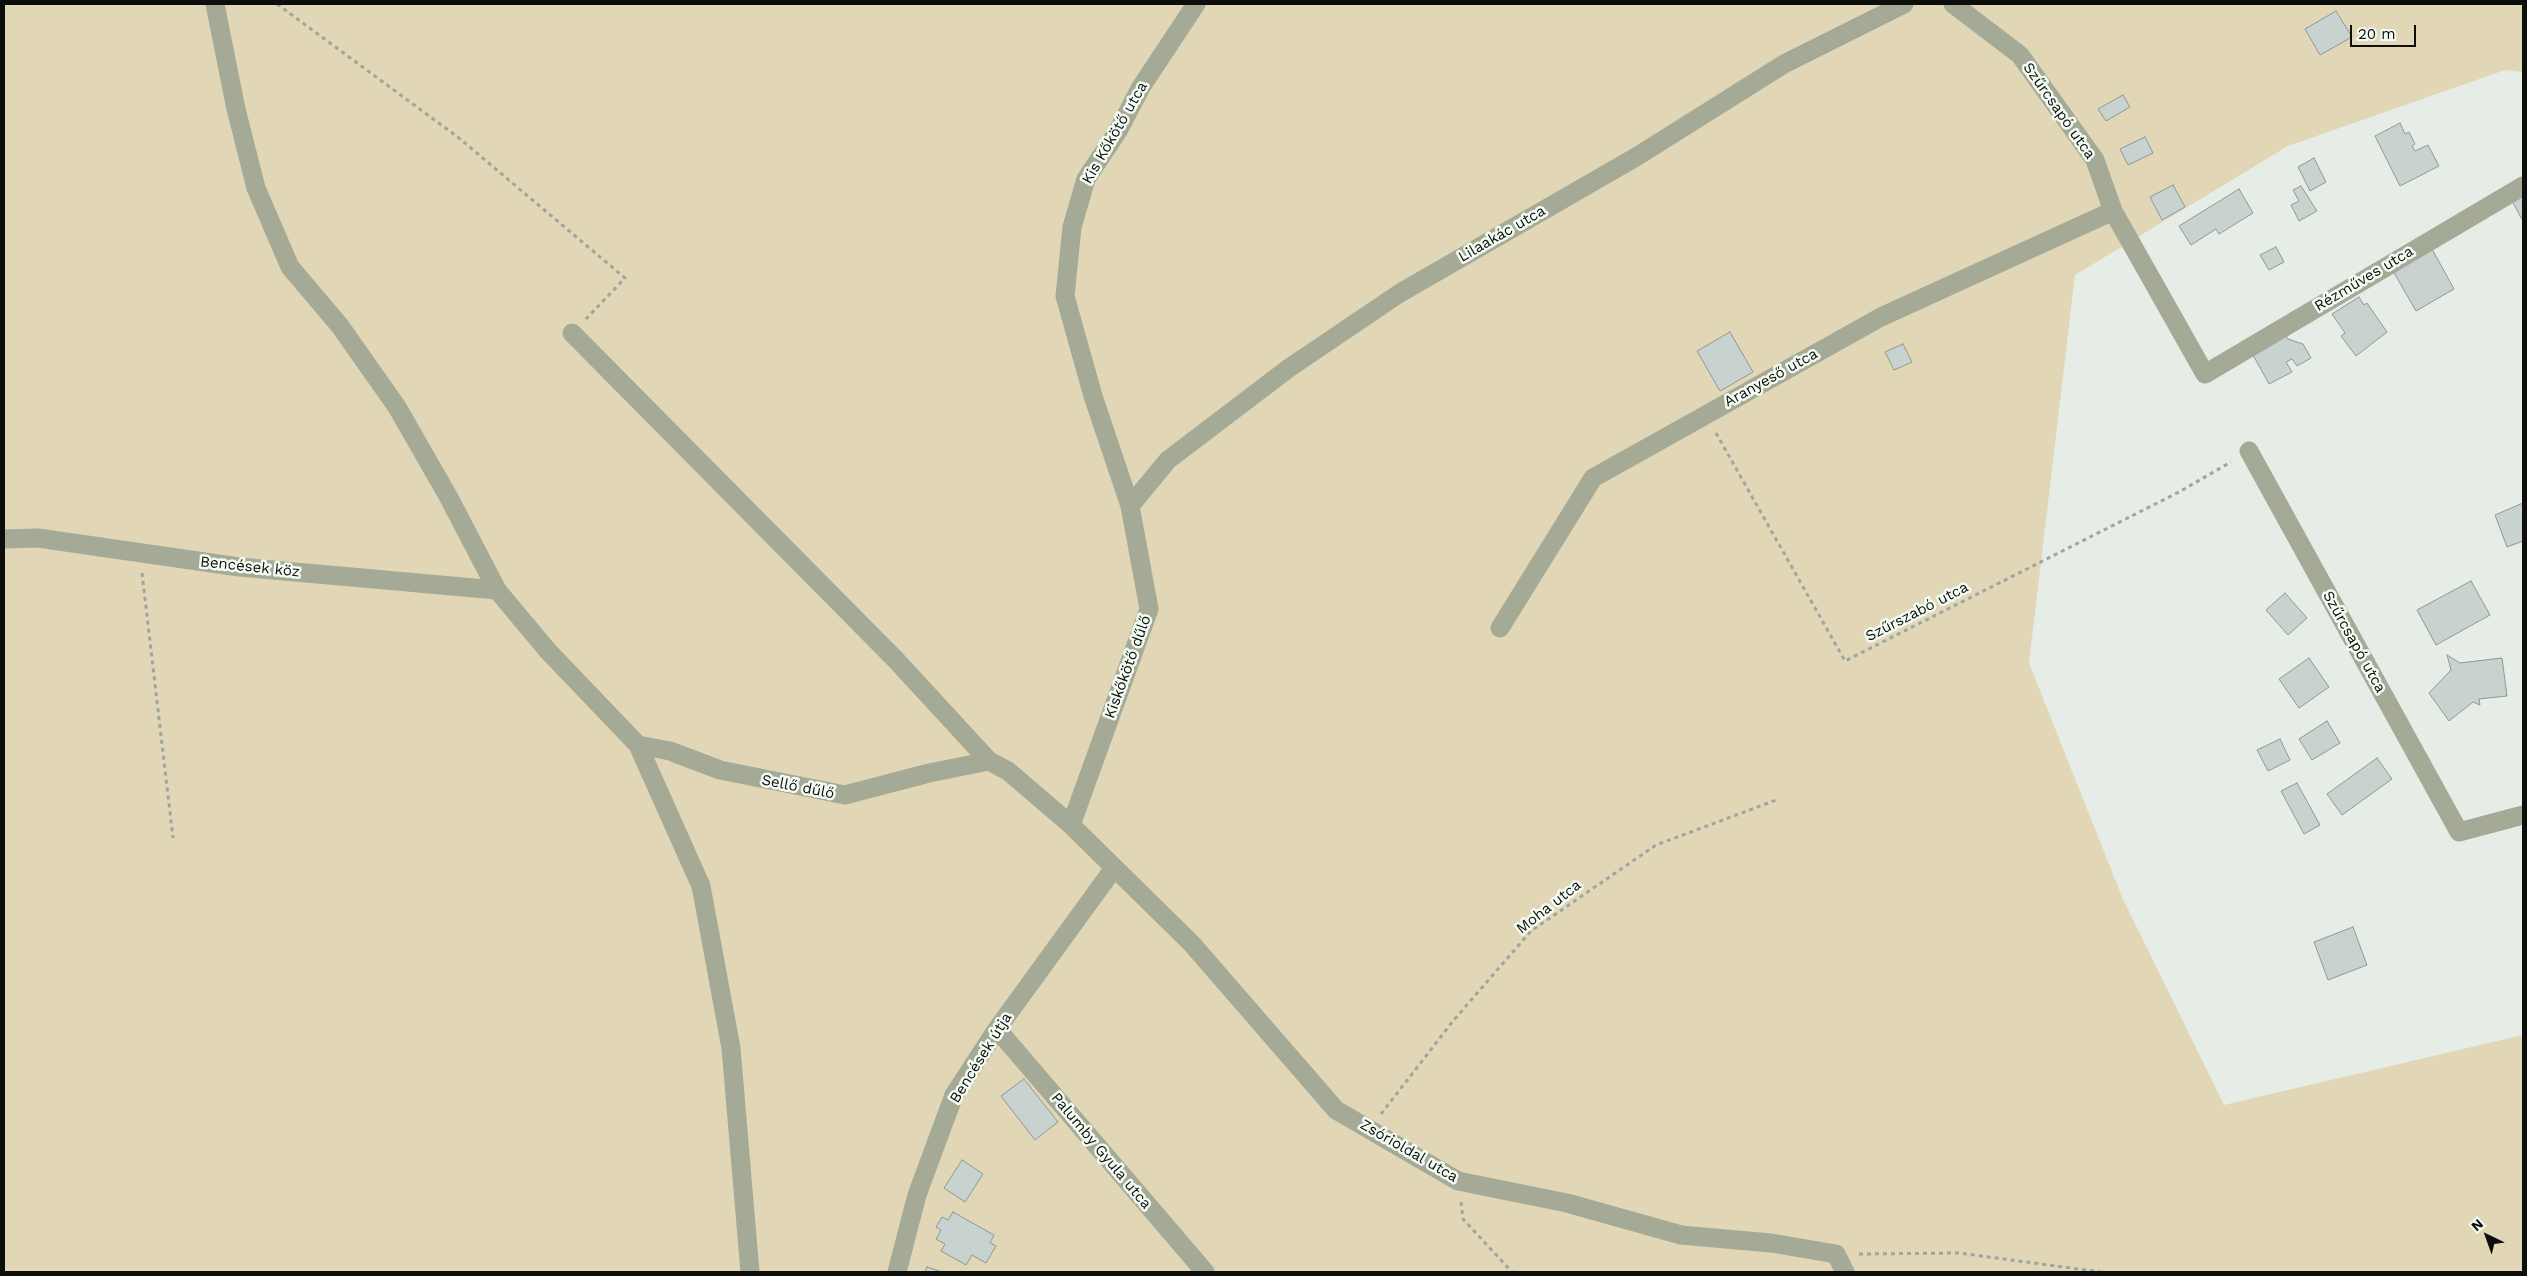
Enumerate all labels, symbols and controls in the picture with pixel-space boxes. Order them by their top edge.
scale bar [2352,15,2418,47]
text: 20 m [2358,25,2396,43]
street label: Szűrcsapó utca [2019,59,2099,163]
street label: Kis Kőkötő utca [1078,79,1152,187]
street label: Lilaakác utca [1455,202,1549,266]
street label: Rézműves utca [2311,242,2417,316]
street label: Aranyeső utca [1721,345,1821,411]
street label: Bencések köz [199,553,301,581]
street label: Szűrszabó utca [1863,578,1971,646]
street label: Szűrcsapó utca [2319,588,2389,696]
street label: Kiskőkötő dűlő [1101,613,1155,721]
street label: Sellő dűlő [760,771,836,803]
street label: Moha utca [1513,876,1585,938]
street label: Bencések útja [946,1010,1016,1106]
street label: Palumby Gyula utca [1047,1089,1155,1213]
street label: Zsórioldal utca [1357,1116,1461,1186]
north arrow [2462,1211,2512,1261]
text: N [2468,1215,2486,1234]

